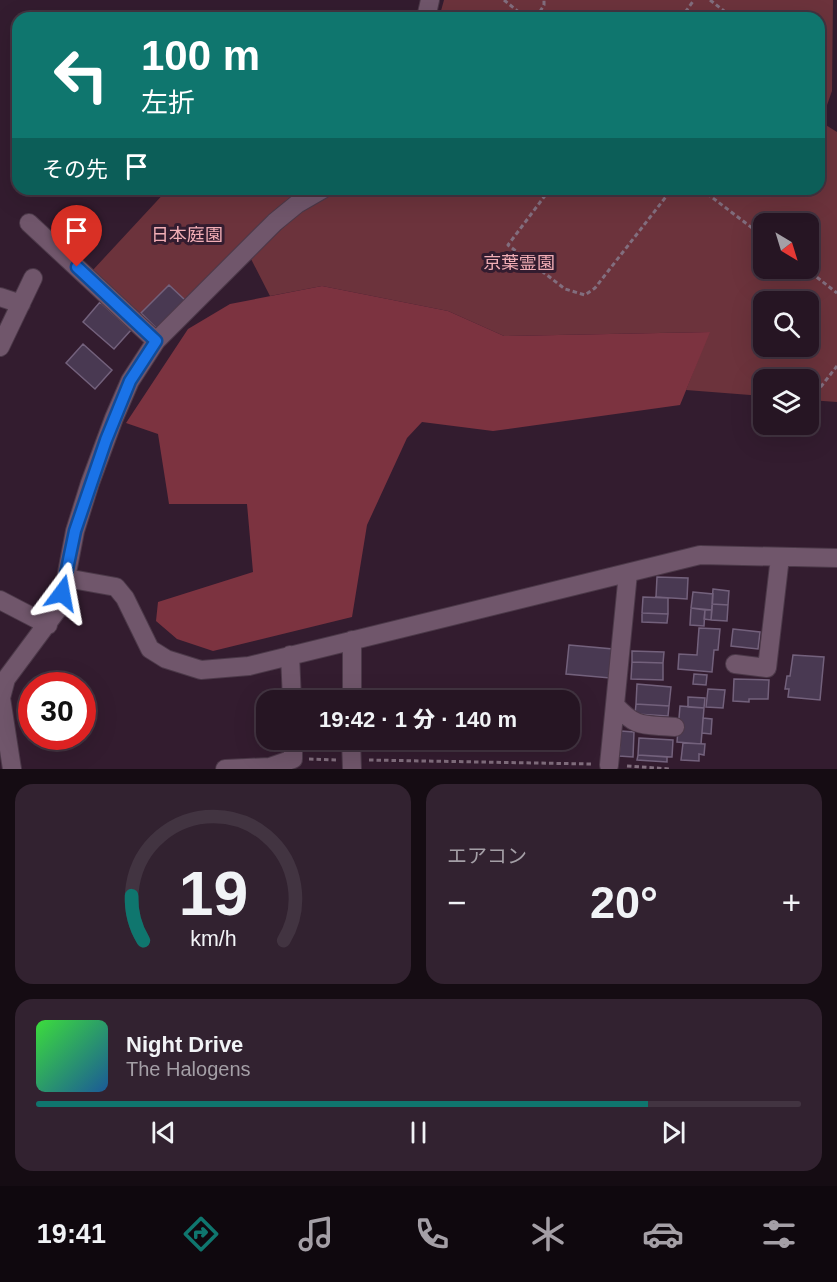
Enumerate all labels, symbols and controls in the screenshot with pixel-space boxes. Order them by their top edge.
text: 100 m [141,32,260,79]
icon: left [42,36,120,114]
text: 左折 [141,88,195,118]
icon: arrive [120,150,153,183]
text: その先 [42,157,108,182]
pin [51,205,102,267]
north arrow [753,213,819,279]
map controls [753,213,819,435]
icon: arrive [60,214,93,247]
park label: 日本庭園 [151,225,223,245]
park label: 京葉霊園 [483,253,555,273]
button: search [753,291,819,357]
button: layers [753,369,819,435]
position arrow [30,561,94,625]
speed limit sign: 30 [18,672,96,750]
text: 19:42 · 1 分 · 140 m [319,707,517,732]
text: エアコン [447,845,527,867]
text: 19 [178,859,248,928]
text: 20° [590,877,658,928]
text: − [447,884,466,921]
text: + [782,884,801,921]
text: km/h [190,927,236,951]
text: Night Drive [126,1032,243,1057]
text: The Halogens [126,1058,251,1080]
icon: previous [147,1116,180,1149]
icon: pause [402,1116,435,1149]
icon: next [657,1116,690,1149]
icon: directions [180,1213,222,1255]
icon: music [295,1213,337,1255]
icon: phone [411,1213,453,1255]
icon: climate [527,1213,569,1255]
icon: car [642,1213,684,1255]
icon: filters [758,1213,800,1255]
text: 19:41 [37,1219,106,1249]

